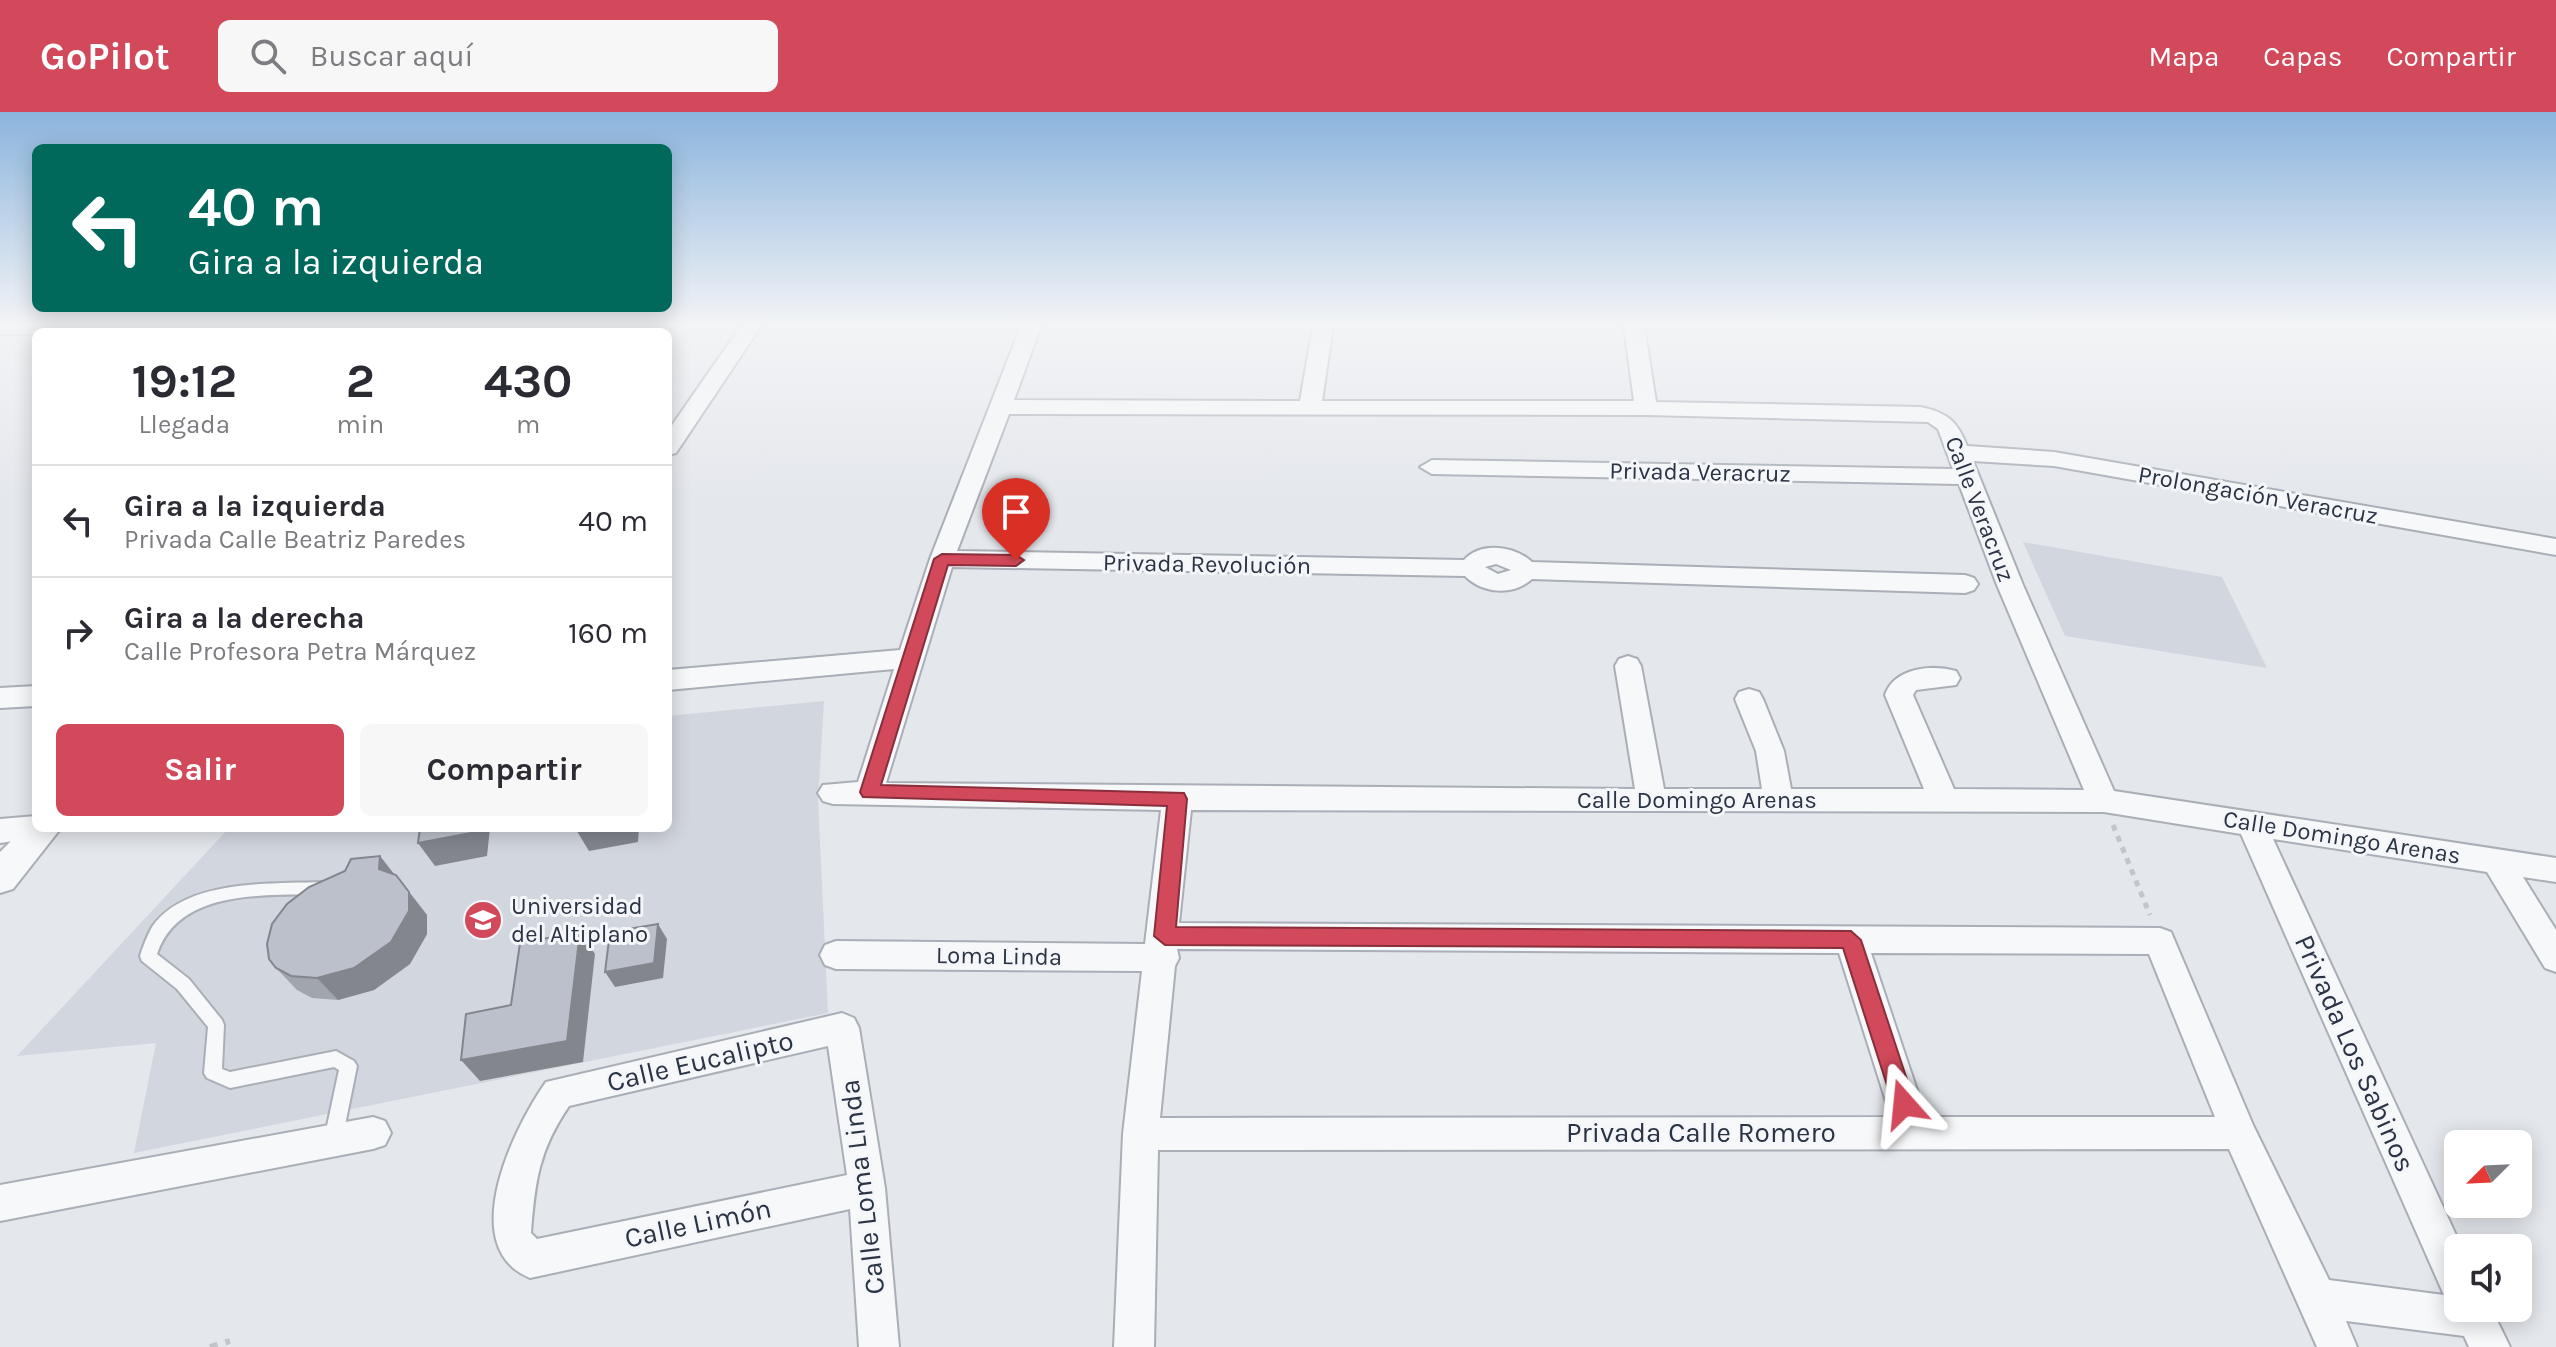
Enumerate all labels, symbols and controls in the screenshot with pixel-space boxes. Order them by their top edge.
search box [218,20,778,92]
text: GoPilot [40,34,170,79]
icon: search [246,34,290,78]
text: Buscar aquí [310,38,474,74]
text: Mapa [2148,40,2219,73]
text: Capas [2263,40,2342,73]
text: Compartir [2386,40,2516,73]
text: 40 m [188,174,324,239]
icon: left [56,176,160,280]
text: Gira a la izquierda [188,241,484,283]
text: 19:12 [131,353,237,409]
text: 2 [346,353,375,409]
text: 430 [484,353,572,409]
text: Llegada [138,409,230,440]
text: min [336,409,384,440]
text: m [516,409,540,440]
street label: Calle Veracruz [1939,432,2021,586]
street label: Privada Veracruz [1609,456,1791,488]
street label: Prolongación Veracruz [2136,460,2380,530]
pin [982,478,1050,560]
text: Gira a la izquierda [124,488,386,524]
icon: arrive [994,490,1038,534]
icon: left [56,499,100,543]
text: 40 m [578,503,648,539]
text: Privada Calle Beatriz Paredes [124,524,466,555]
street label: Privada Revolución [1103,548,1311,580]
text: Gira a la derecha [124,600,365,636]
icon: right [56,611,100,655]
text: 160 m [568,615,648,651]
text: Calle Profesora Petra Márquez [124,636,476,667]
button: Salir [56,724,344,816]
button: Compartir [360,724,648,816]
street label: Calle Domingo Arenas [1577,786,1817,814]
street label: Calle Domingo Arenas [2221,804,2463,870]
place label: Universidad del Altiplano [511,892,648,948]
school or university icon: Universidad del Altiplano [462,899,504,941]
street label: Privada Los Sabinos [2288,929,2422,1177]
street label: Loma Linda [936,941,1062,971]
street label: Calle Eucalipto [604,1024,796,1098]
position arrow [1862,1062,1946,1146]
street label: Calle Loma Linda [832,1078,892,1296]
street label: Privada Calle Romero [1566,1116,1836,1149]
north arrow [2444,1130,2532,1218]
map controls [2444,1130,2532,1322]
street label: Calle Limón [622,1191,774,1255]
button: sound [2444,1234,2532,1322]

